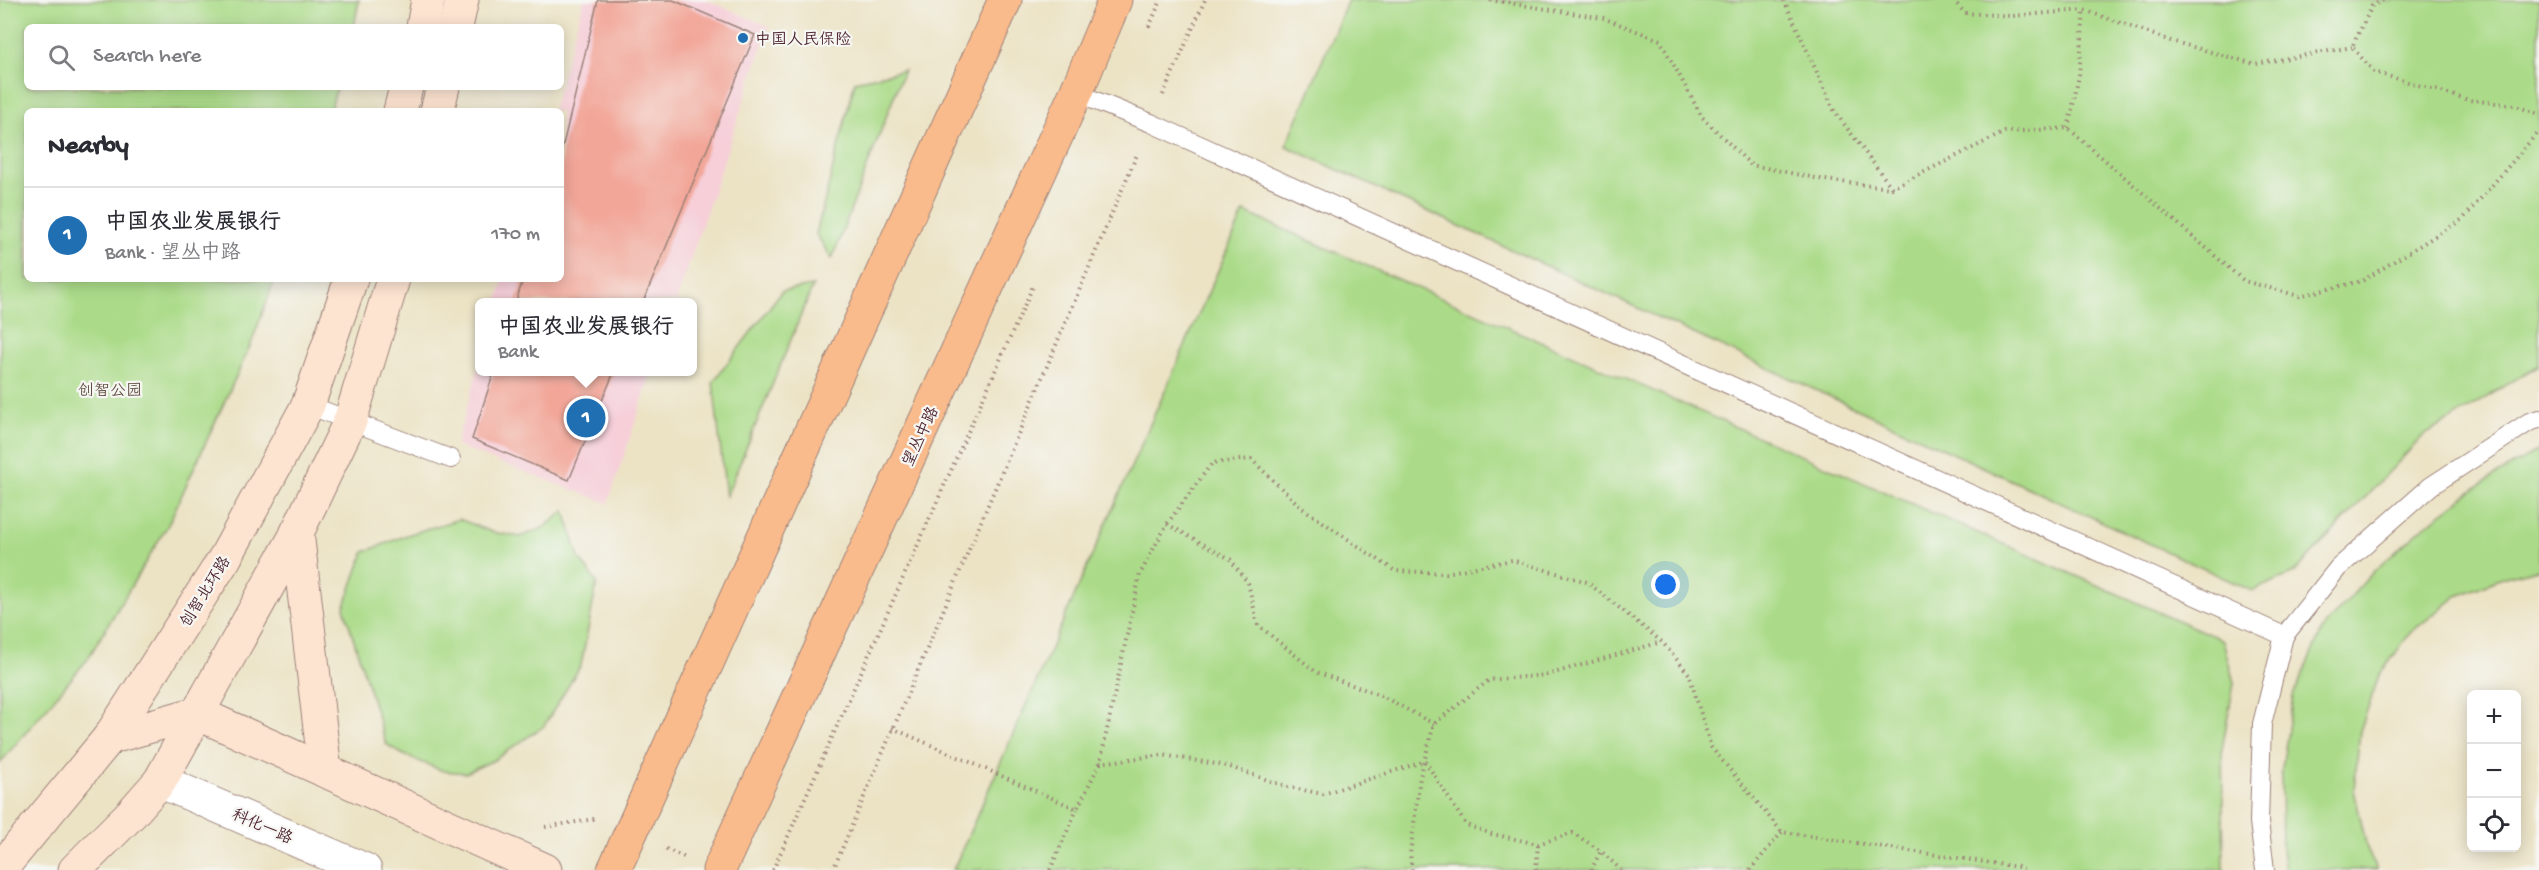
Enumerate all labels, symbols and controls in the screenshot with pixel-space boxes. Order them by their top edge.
search box [24,24,564,90]
place label: 中国人民保险 [755,30,851,51]
marker: 中国人民保险 [736,31,750,45]
icon: search [45,41,78,74]
text: Search here [93,44,201,70]
text: Nearby [48,132,129,163]
text: 中国农业发展银行 [105,211,281,237]
text: 1 [63,224,72,247]
text: 170 m [491,224,540,247]
text: Bank · 望丛中路 [105,243,241,266]
popup [475,298,697,376]
text: 中国农业发展银行 [498,316,674,342]
text: Bank [498,342,538,365]
park label: 创智公园 [78,382,142,402]
pin: 1 [566,396,606,440]
street label: 望丛中路 [898,404,944,471]
street label: 创智北环路 [176,553,236,632]
your location [1651,570,1680,599]
map controls [2467,690,2521,852]
button: + [2467,690,2521,744]
button: − [2467,744,2521,798]
button: locate [2467,798,2521,852]
street label: 科化一路 [228,805,295,850]

